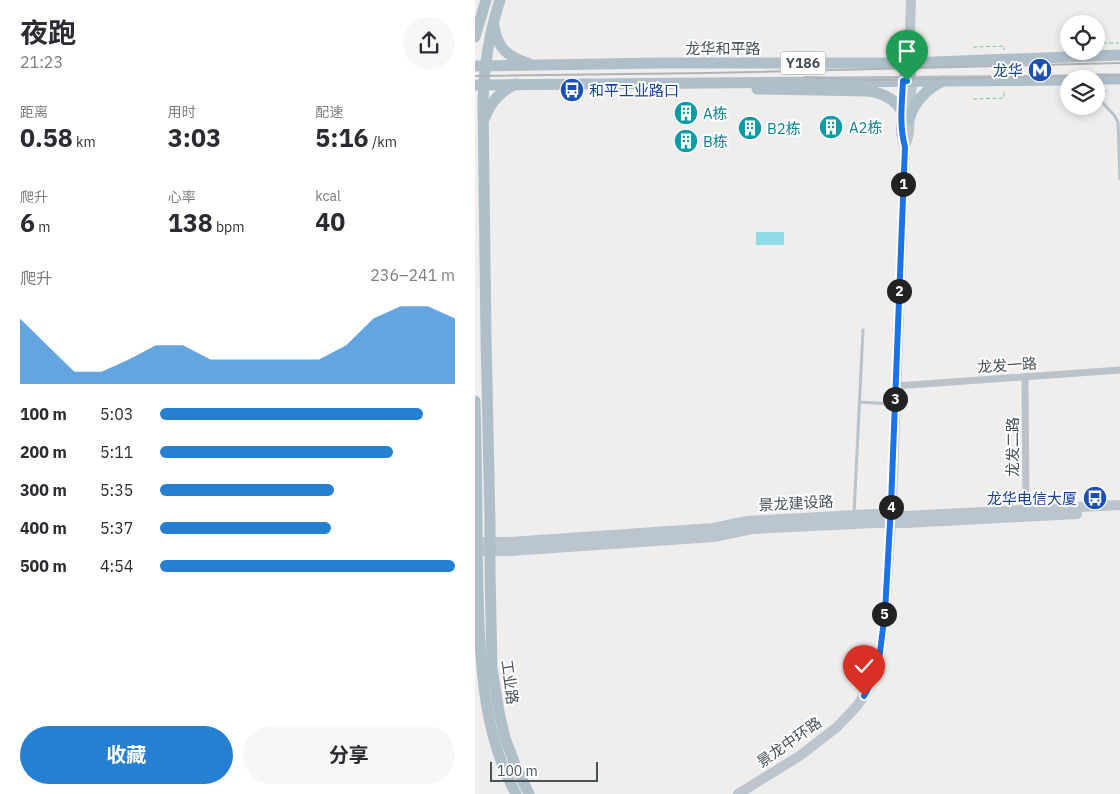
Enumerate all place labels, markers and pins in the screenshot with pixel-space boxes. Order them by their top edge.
pin [886,30,928,81]
metro station icon: 龙华 [1027,57,1053,83]
place label: 龙华 [993,61,1023,80]
bus stop icon: 和平工业路口 [559,77,585,103]
place label: 和平工业路口 [589,81,679,100]
building icon: A栋 [673,100,699,126]
place label: A栋 [703,104,728,123]
building icon: A2栋 [818,114,844,140]
building icon: B2栋 [737,115,763,141]
place label: A2栋 [849,118,883,137]
place label: B2栋 [767,119,801,138]
building icon: B栋 [673,128,699,154]
place label: B栋 [703,132,728,151]
pin: 1 [891,172,915,196]
pin: 2 [887,278,911,304]
pin: 3 [883,386,907,412]
bus stop icon: 龙华电信大厦 [1082,485,1108,511]
place label: 龙华电信大厦 [987,489,1077,508]
pin: 4 [879,494,903,520]
pin: 5 [871,602,897,626]
pin [843,645,885,696]

